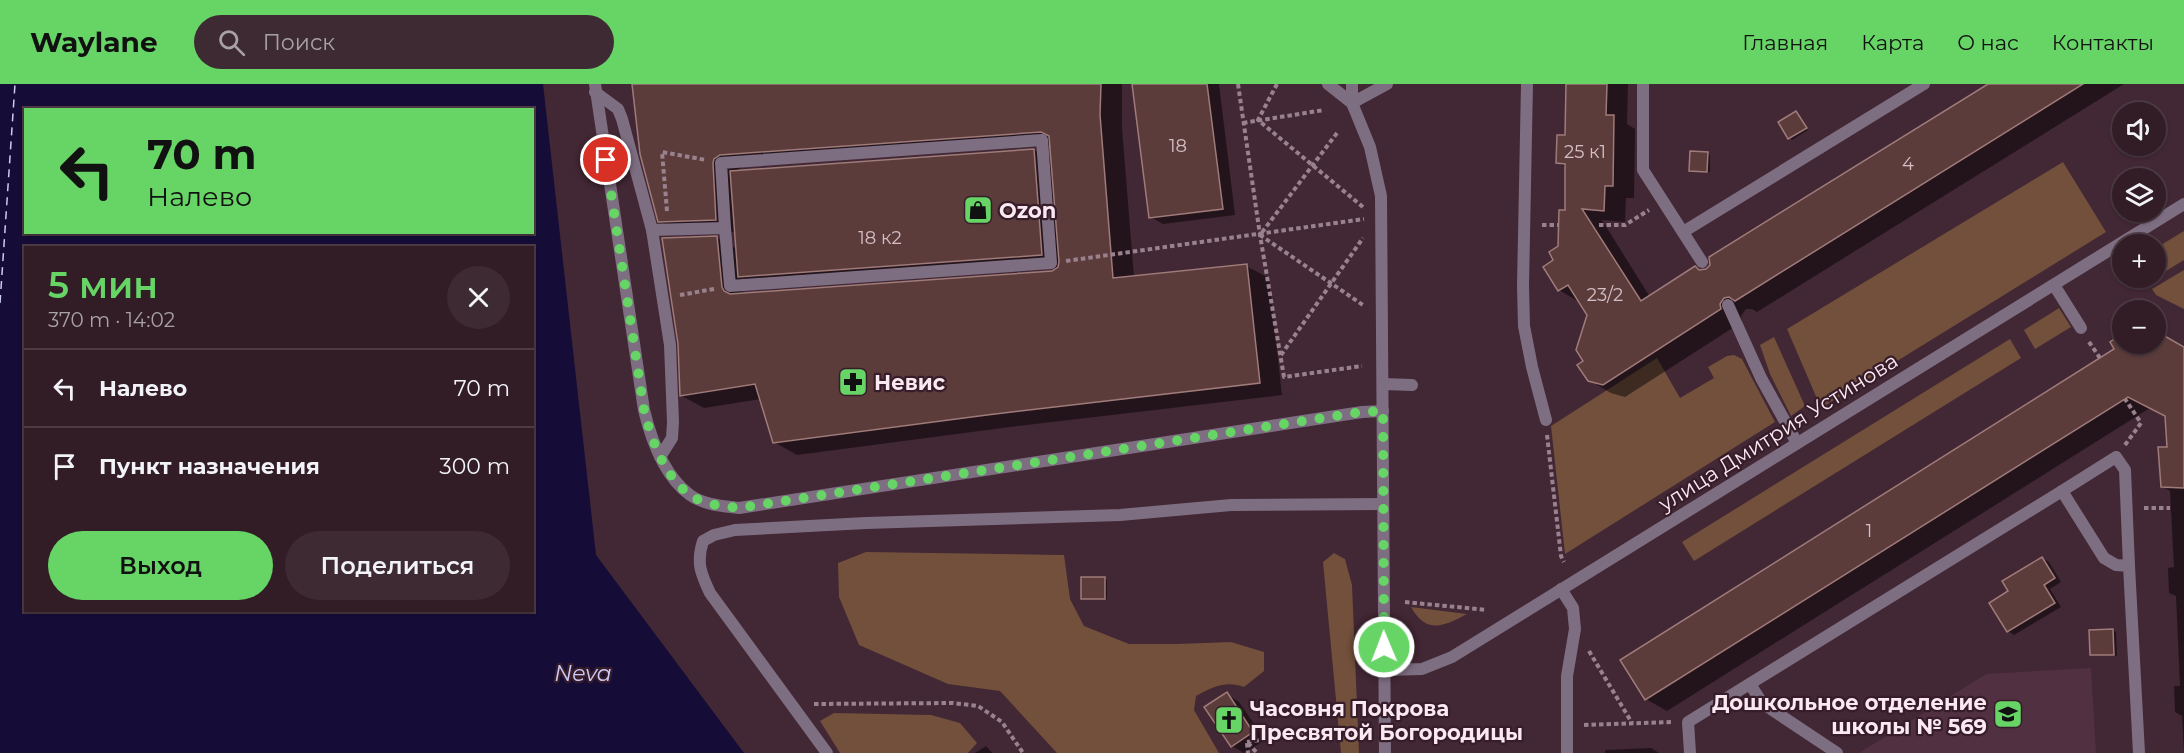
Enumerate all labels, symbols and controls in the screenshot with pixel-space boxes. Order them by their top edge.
search box [194,15,614,69]
text: Waylane [30,25,158,59]
icon: search [215,26,248,59]
text: Поиск [263,29,335,56]
text: Главная [1742,30,1828,55]
text: Карта [1861,30,1924,55]
text: О нас [1957,30,2019,55]
text: Контакты [2052,30,2154,55]
map controls [2112,102,2166,354]
button: sound [2112,102,2166,156]
text: 70 m [147,128,257,180]
icon: left [48,132,126,210]
pin [580,134,631,185]
house number: 18 [1169,135,1187,157]
house number: 25 к1 [1564,141,1606,163]
icon: arrive [589,143,622,176]
house number: 4 [1902,153,1914,175]
button: layers [2112,168,2166,222]
text: Налево [147,180,252,213]
shop icon: Ozon [962,194,994,226]
place label: Ozon [999,198,1056,223]
house number: 18 к2 [858,227,902,249]
button: + [2112,234,2166,288]
text: 5 мин [48,263,158,307]
button: close [447,266,510,329]
house number: 23/2 [1587,284,1623,306]
button: − [2112,300,2166,354]
text: 370 m · 14:02 [48,308,175,332]
street label: улица Дмитрия Устинова [1653,348,1902,517]
pharmacy icon: Невис [837,366,869,398]
place label: Невис [874,370,946,395]
icon: left [48,372,81,405]
text: Налево [99,375,187,402]
text: 70 m [454,375,510,402]
icon: arrive [48,450,81,483]
text: Пункт назначения [99,453,320,480]
text: 300 m [439,453,510,480]
house number: 1 [1866,520,1872,542]
button: Выход [48,531,273,600]
button: Поделиться [285,531,510,600]
position arrow [1352,615,1416,679]
water label: Neva [554,660,612,687]
place label: Дошкольное отделение школы № 569 [1712,690,1987,739]
place label: Часовня Покрова Пресвятой Богородицы [1250,696,1523,745]
school or university icon: Дошкольное отделение школы № 569 [1992,698,2024,730]
church icon: Часовня Покрова Пресвятой Богородицы [1213,704,1245,736]

